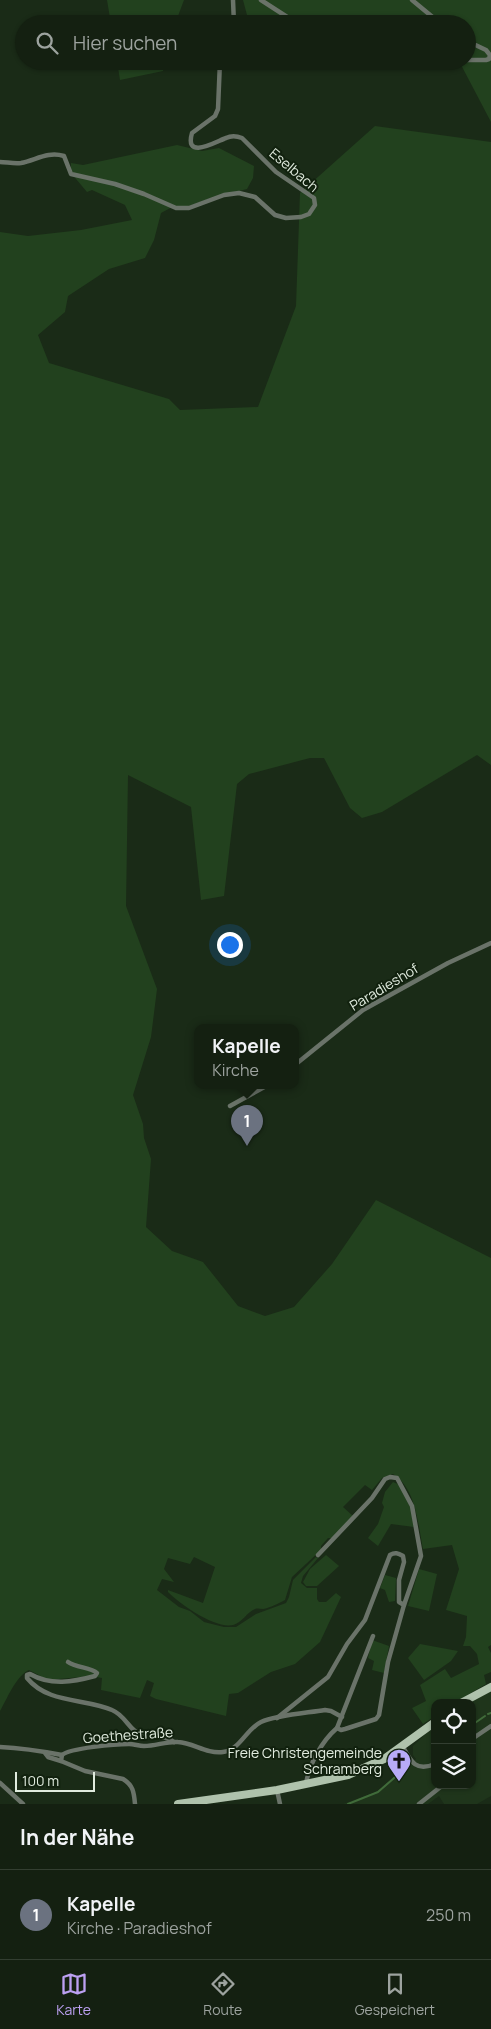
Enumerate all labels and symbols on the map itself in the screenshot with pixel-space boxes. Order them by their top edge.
street label: Eselbach [266,143,323,196]
your location [217,932,243,958]
street label: Paradieshof [346,959,422,1015]
pin: 1 [231,1105,263,1146]
street label: Goethestraße [82,1722,174,1747]
place label: Freie Christengemeinde Schramberg [228,1743,382,1778]
church icon: Freie Christengemeinde Schramberg [386,1748,412,1782]
scale bar [15,1769,95,1792]

